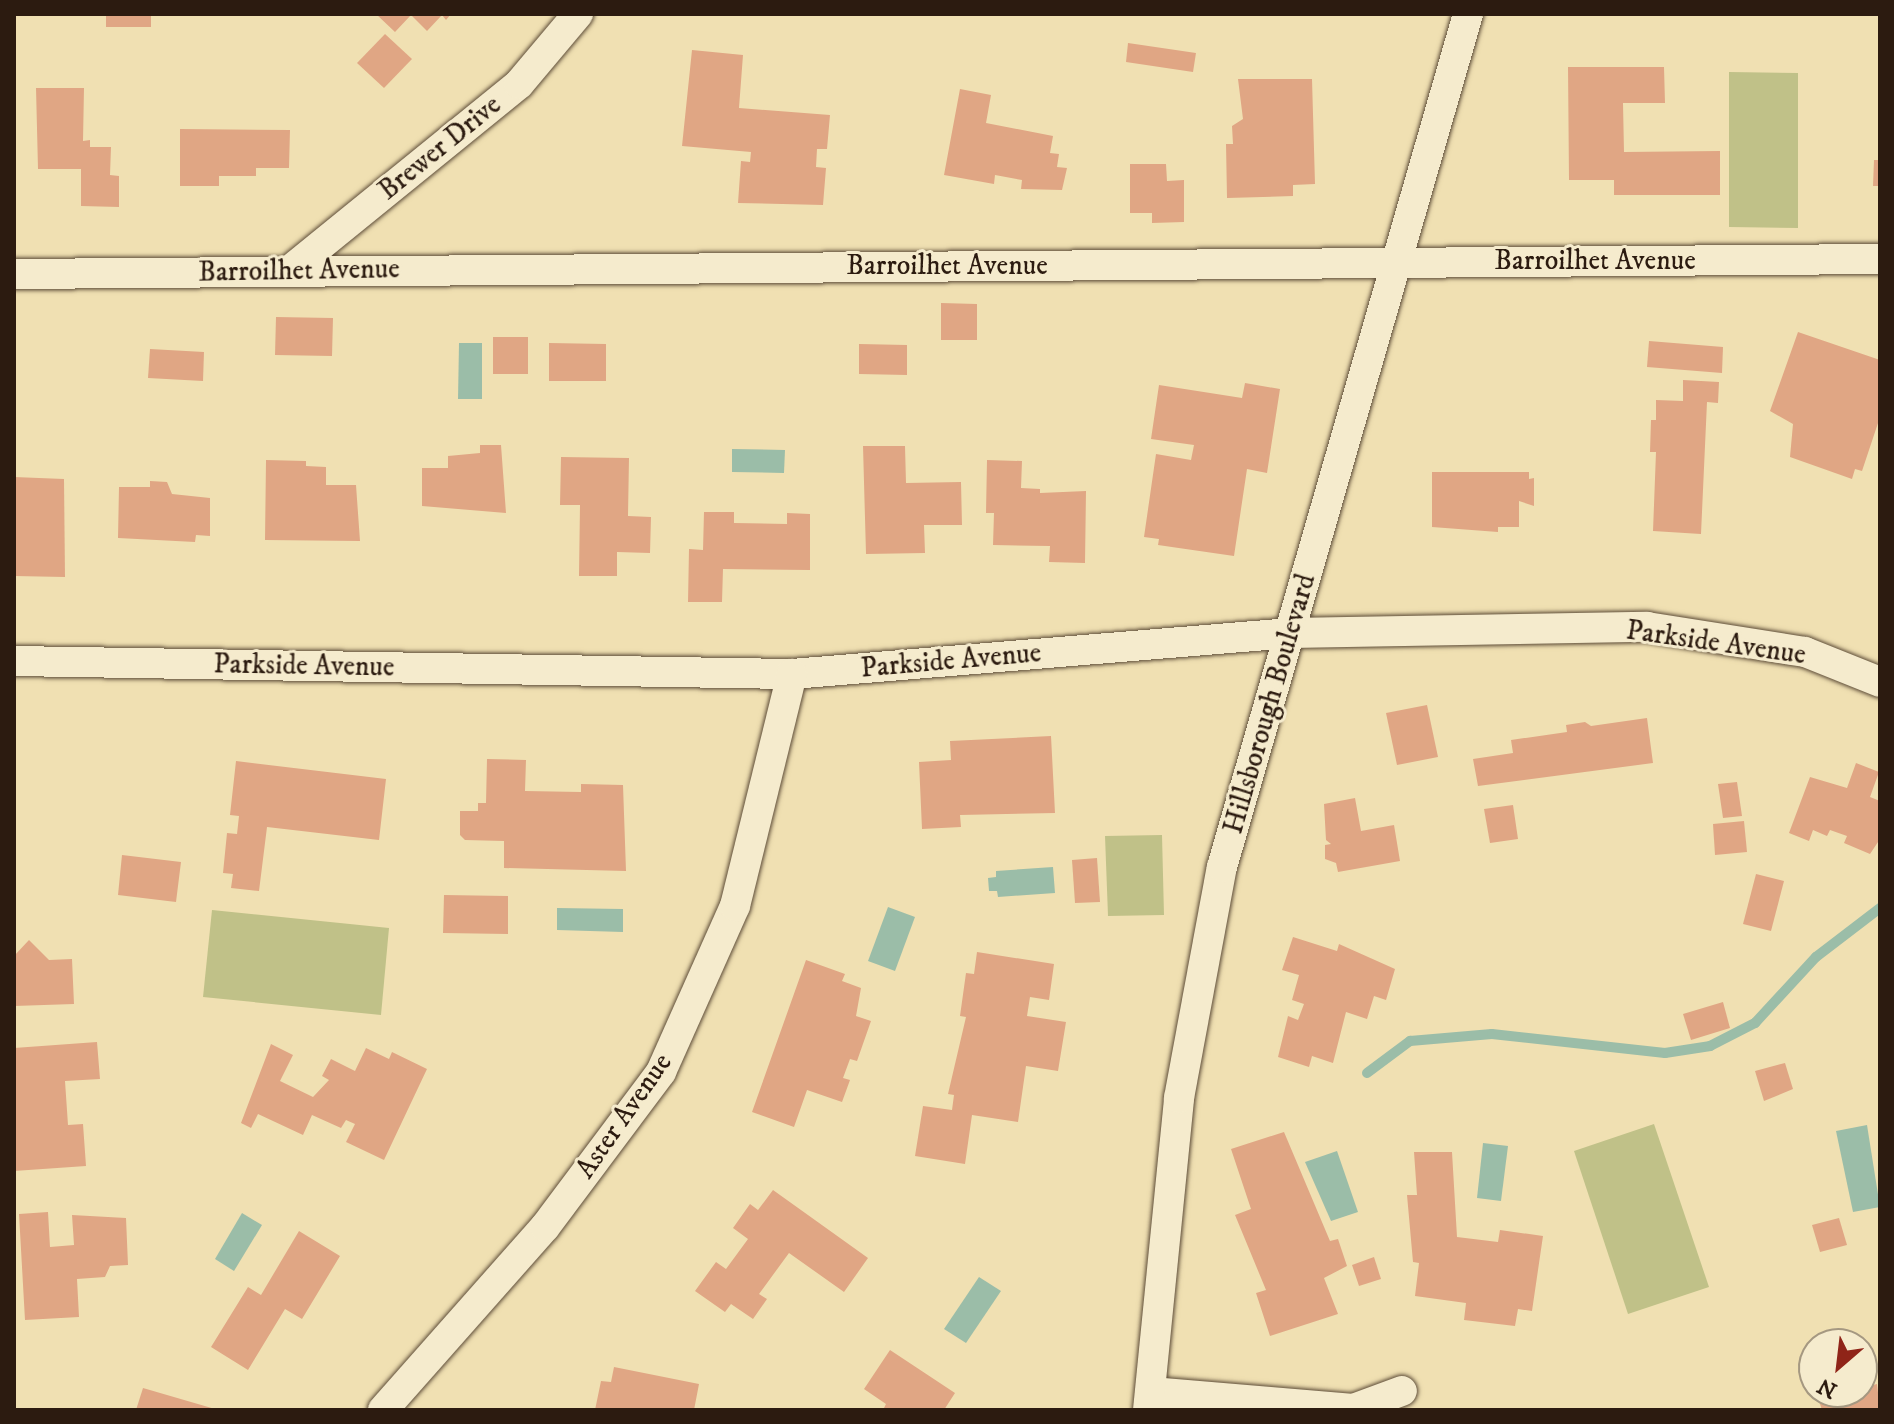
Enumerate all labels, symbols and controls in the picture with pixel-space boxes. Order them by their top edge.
street label: Brewer Drive [372,88,508,208]
street label: Barroilhet Avenue [1494,244,1696,278]
street label: Barroilhet Avenue [846,249,1048,283]
street label: Barroilhet Avenue [198,252,400,290]
street label: Hillsborough Boulevard [1217,570,1323,838]
street label: Parkside Avenue [1624,614,1808,672]
street label: Parkside Avenue [859,636,1043,686]
street label: Parkside Avenue [213,648,395,684]
street label: Aster Avenue [569,1047,679,1185]
north arrow [1798,1328,1878,1408]
text: N [1813,1372,1842,1404]

